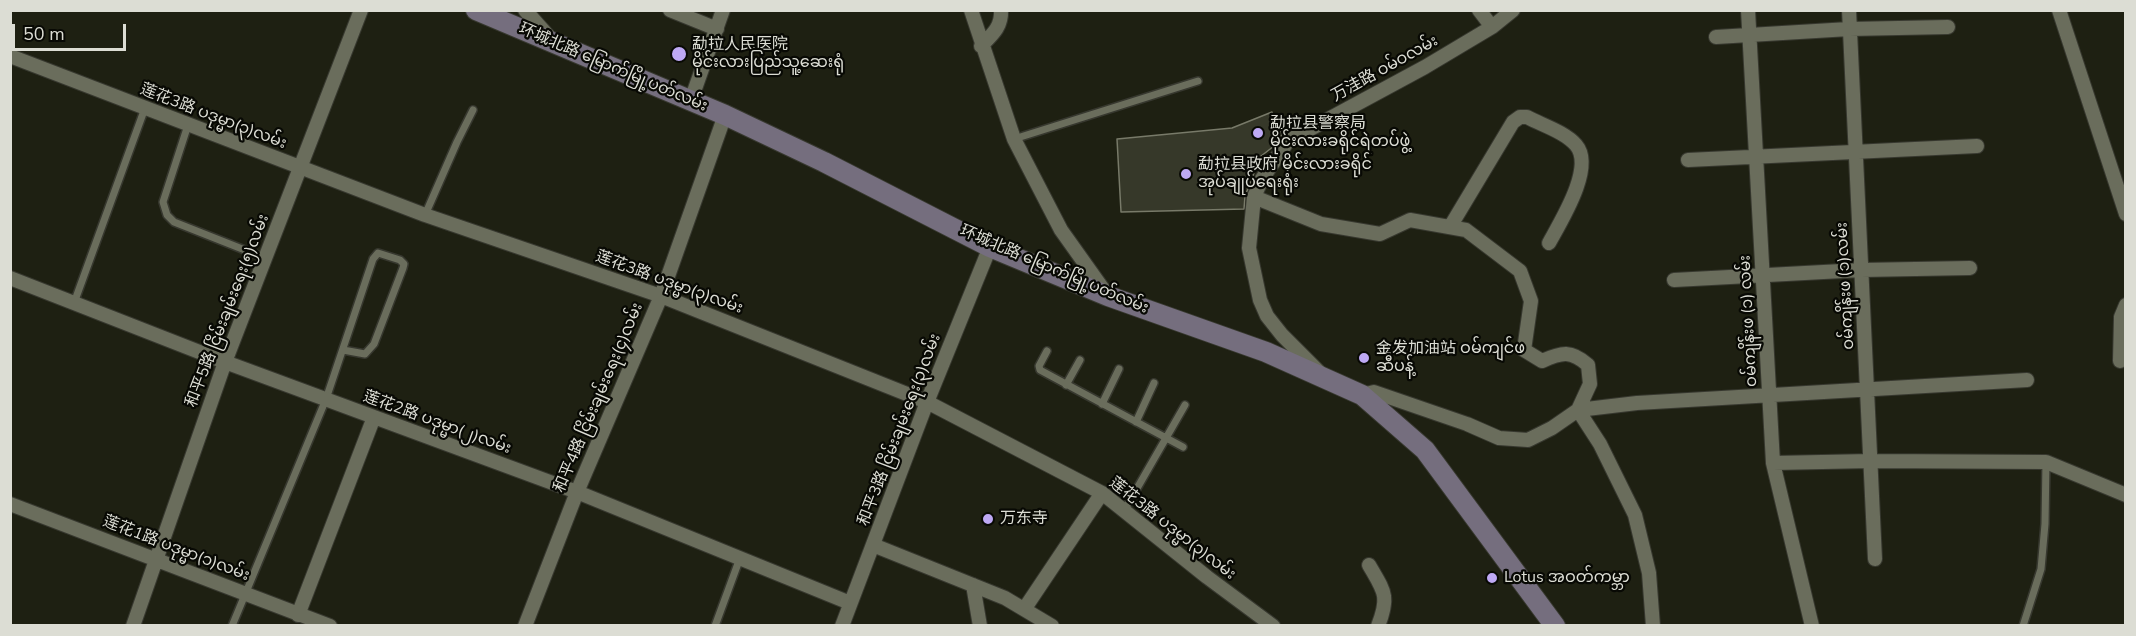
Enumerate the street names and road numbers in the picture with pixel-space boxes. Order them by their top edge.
street label: 环城北路 မြောက်မြို့ပတ်လမ်း [516,20,710,116]
street label: 万洼路 ဝမ်ဝလမ်း [1328,32,1442,106]
street label: 莲花3路 ပဒုမ္မာ(၃)လမ်း [137,80,289,154]
street label: 和平5路 ငြိမ်းချမ်းရေး(၅)လမ်း [182,212,274,410]
street label: 环城北路 မြောက်မြို့ပတ်လမ်း [957,222,1151,318]
street label: ဝမ်ကျိန်းဖ (၁)လမ်း [1833,222,1859,350]
street label: 莲花3路 ပဒုမ္မာ(၃)လမ်း [593,247,745,319]
street label: ဝမ်ကျိန်းဖ (၁) လမ်း [1736,255,1762,387]
street label: 和平4路 ငြိမ်းချမ်းရေး(၄)လမ်း [550,300,648,496]
street label: 和平3路 ငြိမ်းချမ်းရေး(၃)လမ်း [854,331,946,529]
street label: 莲花2路 ပဒုမ္မာ(၂)လမ်း [360,387,514,459]
street label: 莲花3路 ပဒုမ္မာ(၃)လမ်း [1105,474,1239,584]
street label: 莲花1路 ပဒုမ္မာ(၁)လမ်း [100,512,252,586]

